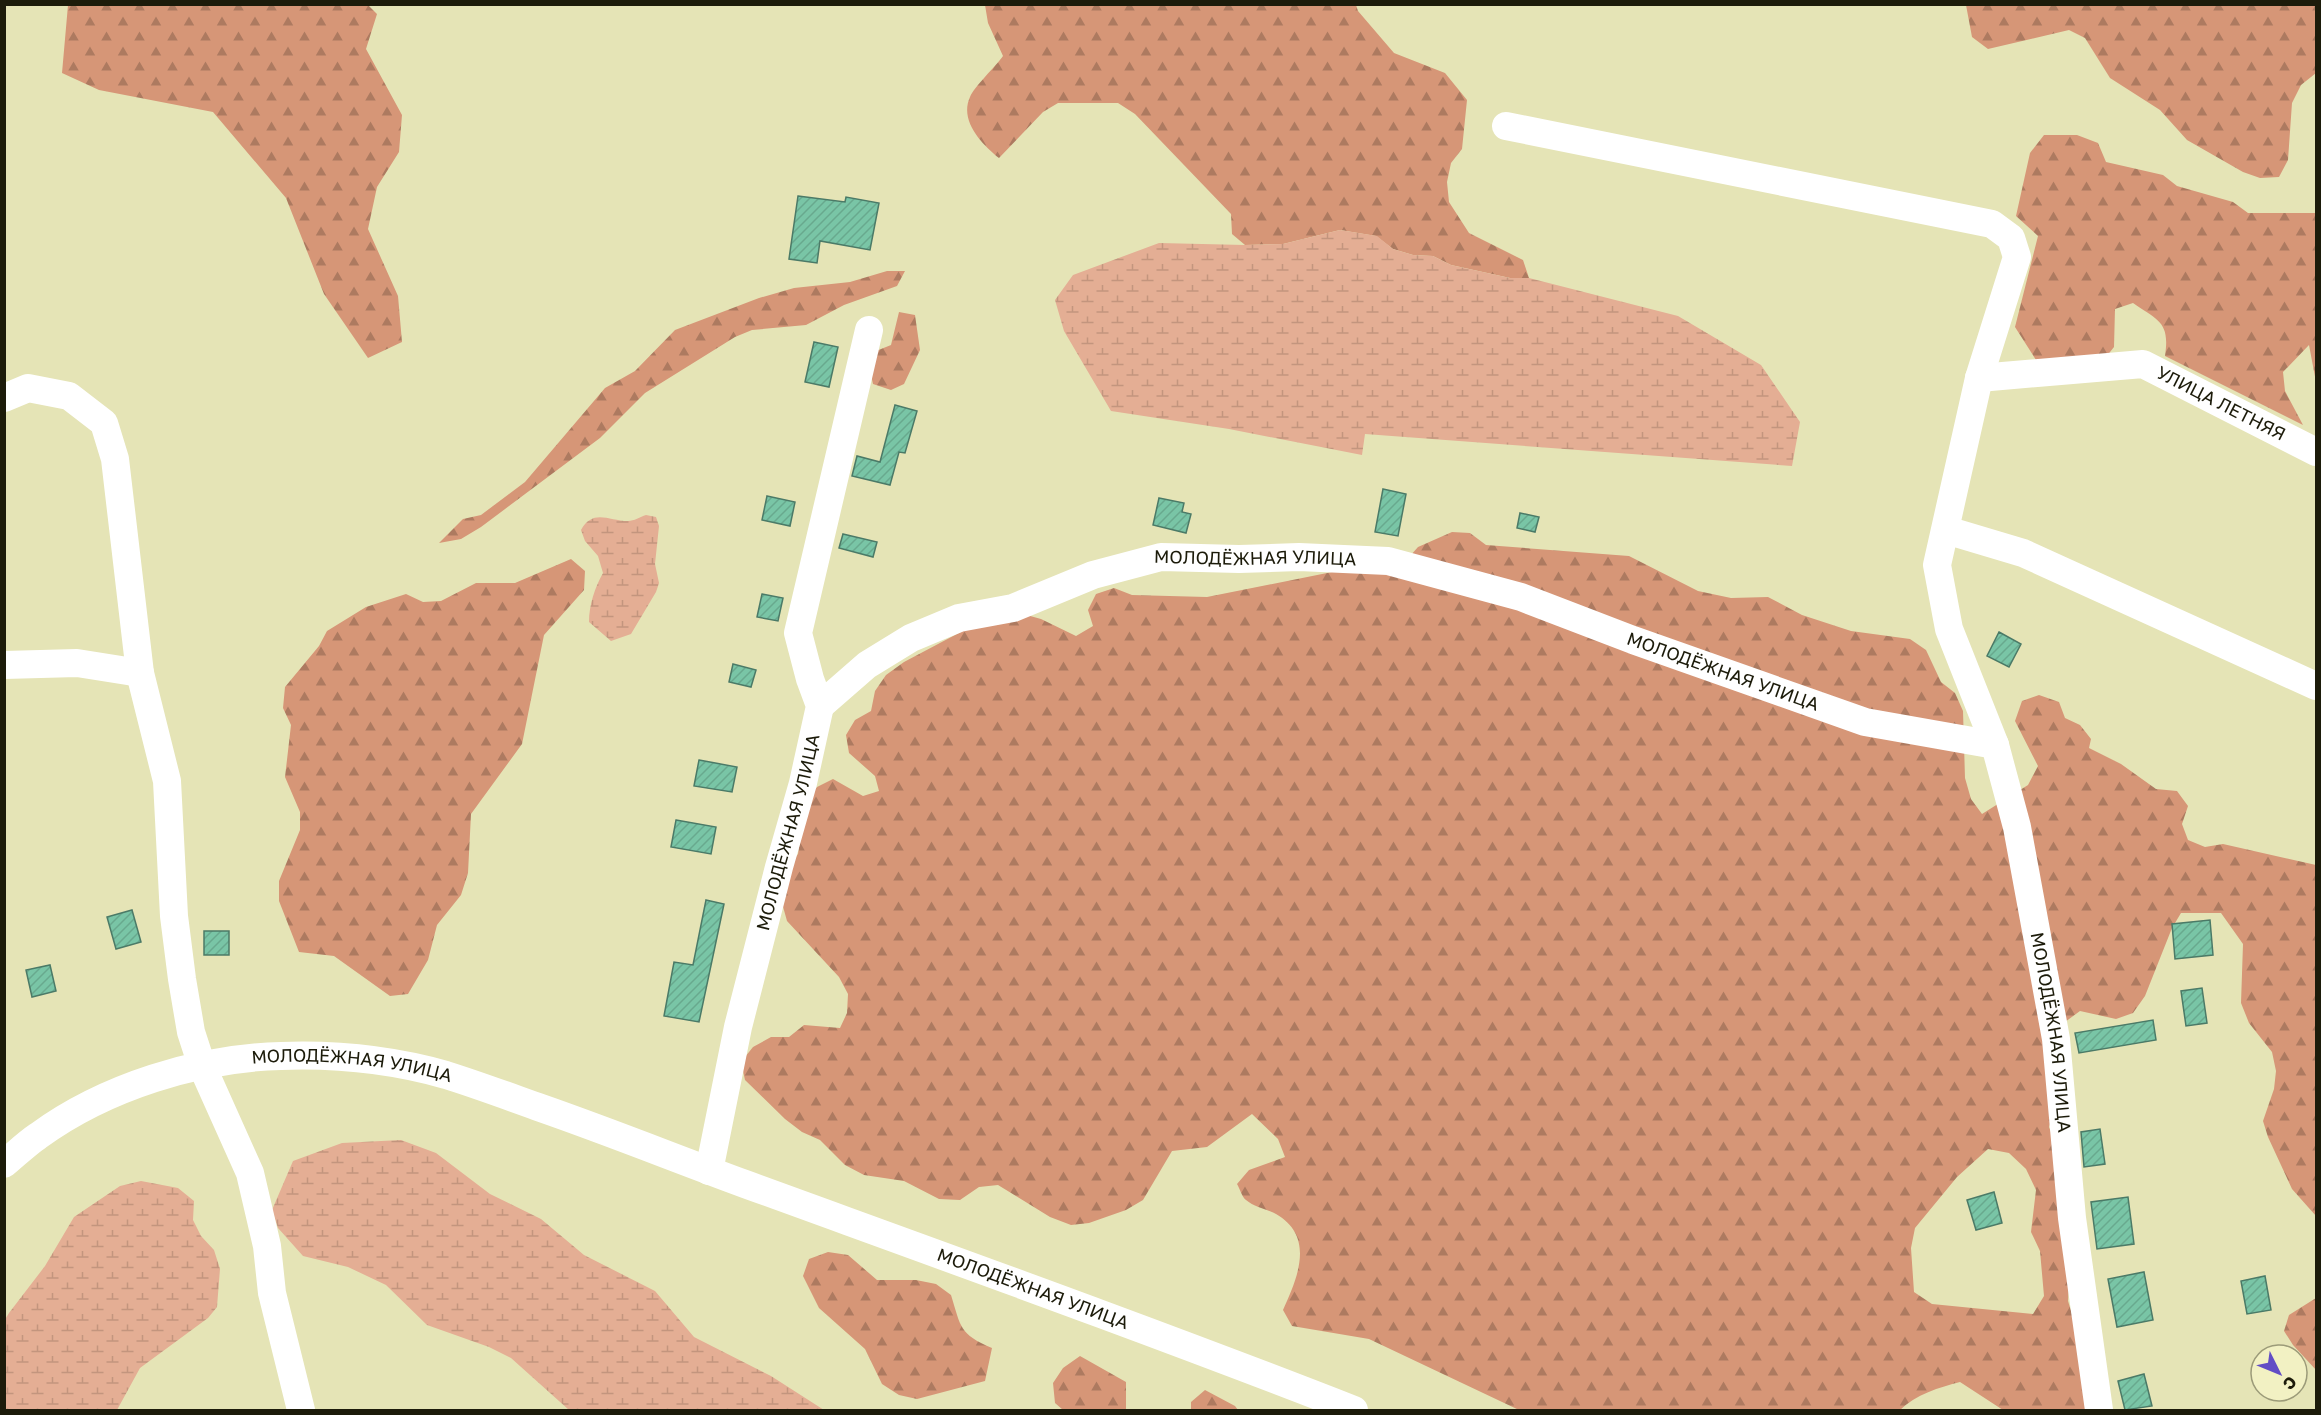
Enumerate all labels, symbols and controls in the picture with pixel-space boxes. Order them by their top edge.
street label: УЛИЦА ЛЕТНЯЯ [2153,361,2290,445]
street label: МОЛОДЁЖНАЯ УЛИЦА [1154,545,1357,570]
street label: МОЛОДЁЖНАЯ УЛИЦА [1624,627,1822,715]
street label: МОЛОДЁЖНАЯ УЛИЦА [751,732,823,933]
street label: МОЛОДЁЖНАЯ УЛИЦА [2027,930,2076,1133]
street label: МОЛОДЁЖНАЯ УЛИЦА [250,1044,455,1086]
street label: МОЛОДЁЖНАЯ УЛИЦА [934,1243,1132,1333]
north arrow [2249,1343,2309,1403]
text: С [2279,1372,2301,1394]

